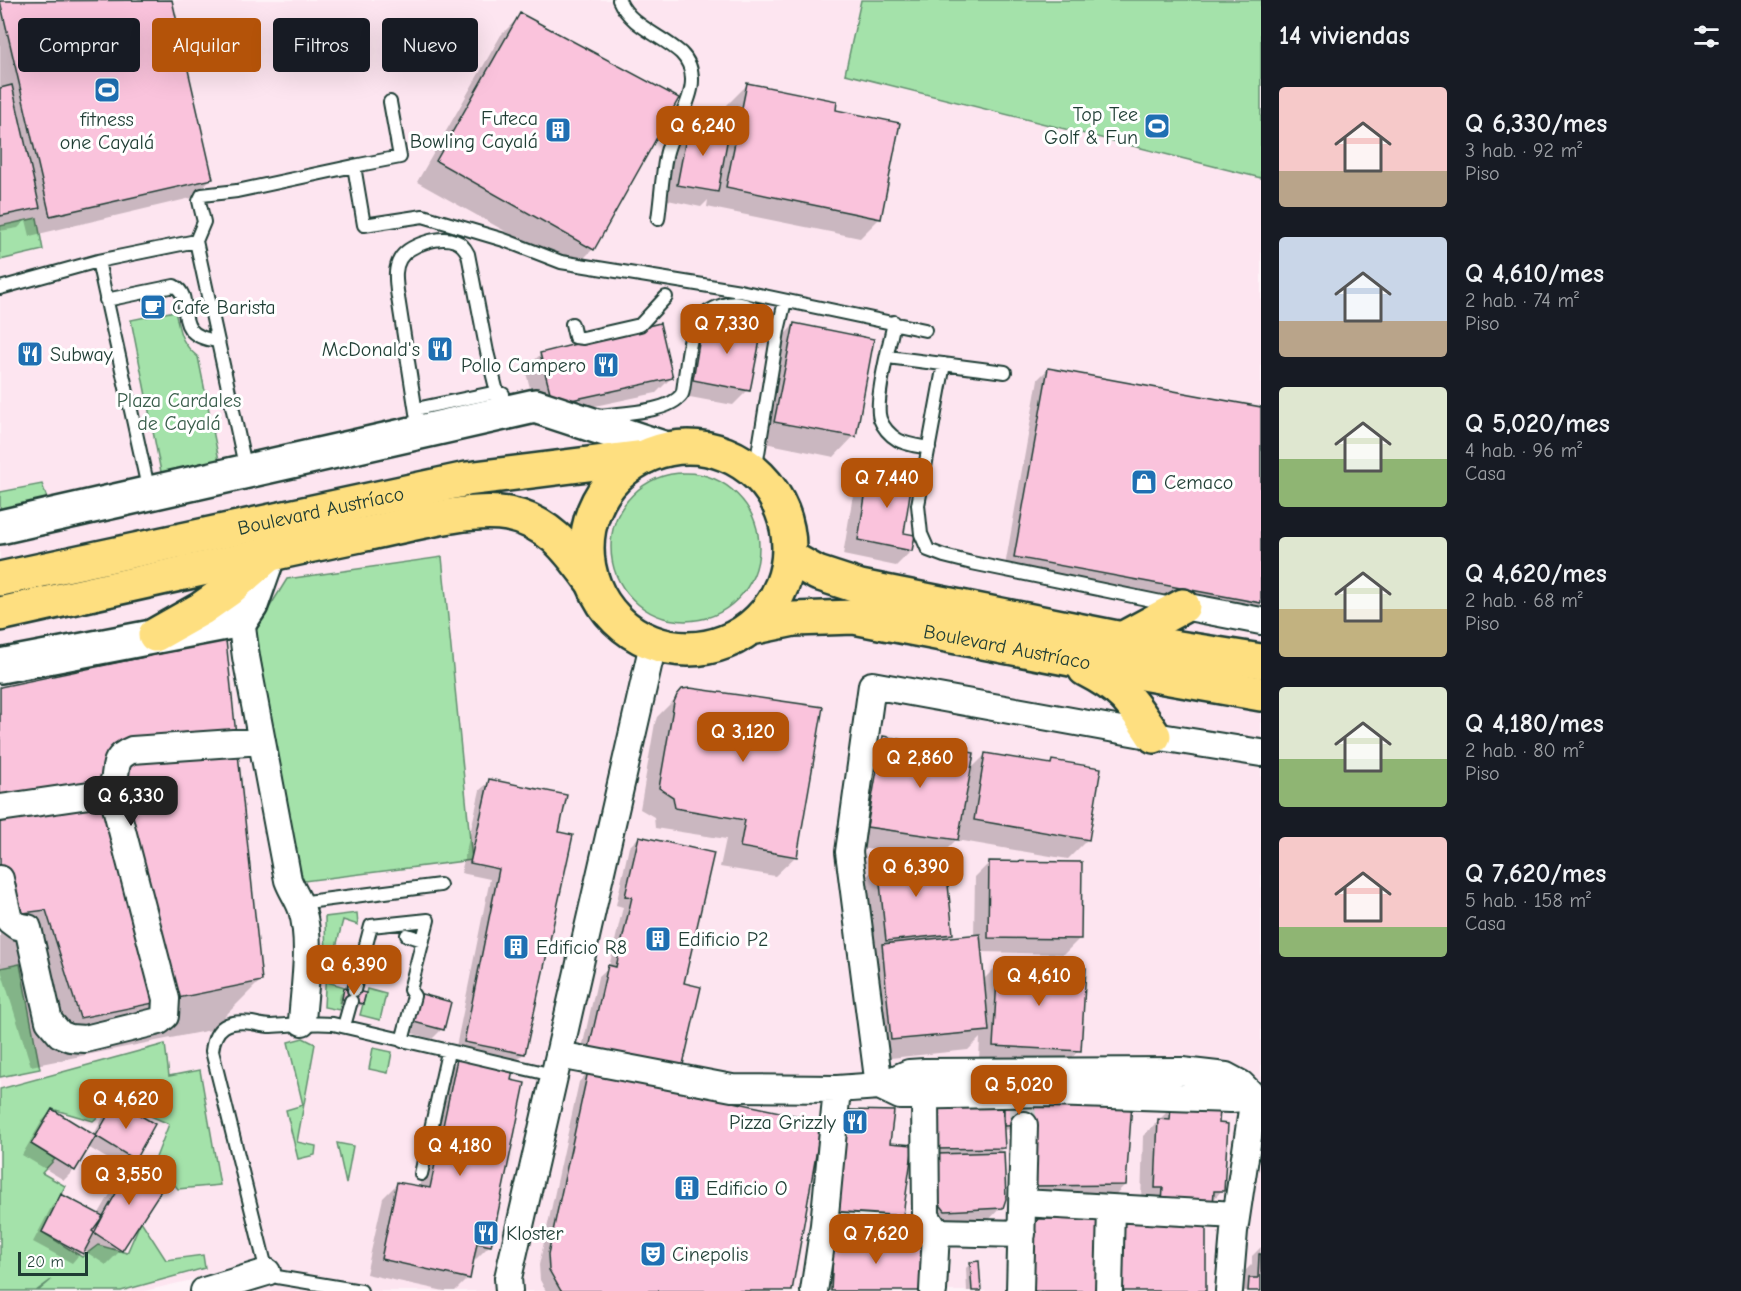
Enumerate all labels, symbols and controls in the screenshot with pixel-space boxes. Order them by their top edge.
chip: Comprar [18,18,140,72]
chip: Alquilar [152,18,261,72]
chip: Filtros [273,18,370,72]
chip: Nuevo [382,18,478,72]
icon: filters [1690,20,1723,53]
text: 14 viviendas [1279,21,1410,51]
sports icon: fitness one Cayalá [92,75,122,105]
place label: Top Tee Golf & Fun [1044,103,1138,149]
pin: Q 6,240 [648,106,758,157]
place label: Futeca Bowling Cayalá [410,107,538,153]
place label: fitness one Cayalá [60,108,154,154]
text: Q 6,330/mes [1465,109,1607,139]
sports icon: Top Tee Golf & Fun [1142,111,1172,141]
icon: home [1327,111,1399,183]
text: Q 6,240 [670,114,736,137]
building icon: Futeca Bowling Cayalá [543,115,573,145]
text: 3 hab. · 92 m² [1465,139,1582,162]
text: Piso [1465,162,1500,185]
text: Q 4,610/mes [1465,259,1604,289]
icon: home [1327,261,1399,333]
text: 2 hab. · 74 m² [1465,289,1579,312]
cafe icon: Cafe Barista [138,292,168,322]
place label: Cafe Barista [172,296,276,319]
pin: Q 7,330 [672,304,782,355]
text: Q 7,330 [695,312,760,335]
text: Piso [1465,312,1500,335]
restaurant icon: McDonald's [425,334,455,364]
place label: McDonald's [322,338,420,361]
restaurant icon: Subway [15,339,45,369]
place label: Subway [50,343,113,366]
restaurant icon: Pollo Campero [591,350,621,380]
place label: Pollo Campero [461,354,586,377]
park label: Plaza Cardales de Cayalá [117,389,241,435]
text: Q 5,020/mes [1465,409,1610,439]
icon: home [1327,411,1399,483]
text: 4 hab. · 96 m² [1465,439,1582,462]
pin: Q 7,440 [832,458,942,509]
text: Casa [1465,462,1506,485]
text: Q 7,440 [855,466,919,489]
shop icon: Cemaco [1129,467,1159,497]
place label: Cemaco [1164,471,1233,494]
street label: Boulevard Austríaco [236,482,406,540]
text: Q 4,620/mes [1465,559,1607,589]
icon: home [1327,561,1399,633]
text: 2 hab. · 68 m² [1465,589,1583,612]
text: Piso [1465,612,1500,635]
street label: Boulevard Austríaco [922,620,1093,675]
text: Q 4,180/mes [1465,709,1604,739]
icon: home [1327,711,1399,783]
pin: Q 3,120 [688,712,798,763]
text: Q 3,120 [711,720,775,743]
pin: Q 2,860 [865,738,975,789]
text: 2 hab. · 80 m² [1465,739,1584,762]
text: Q 2,860 [887,746,953,769]
text: Piso [1465,762,1500,785]
pin: Q 6,330 [76,776,186,827]
text: Q 6,330 [98,784,164,807]
pin: Q 6,390 [861,847,971,898]
text: Q 6,390 [882,855,950,878]
text: Q 7,620/mes [1465,859,1606,889]
icon: home [1327,861,1399,933]
text: 5 hab. · 158 m² [1465,889,1591,912]
text: Casa [1465,912,1506,935]
building icon: Edificio P2 [643,924,673,954]
place label: Edificio P2 [678,928,768,951]
building icon: Edificio R8 [501,932,531,962]
place label: Edificio R8 [536,936,627,959]
pin: Q 6,390 [299,945,409,996]
text: Q 6,390 [320,953,388,976]
pin: Q 4,610 [984,956,1094,1007]
text: Q 4,610 [1007,964,1071,987]
pin: Q 5,020 [964,1065,1074,1116]
text: Q 5,020 [985,1073,1053,1096]
pin: Q 4,620 [71,1079,181,1130]
text: Q 4,620 [93,1087,159,1110]
restaurant icon: Pizza Grizzly [840,1107,870,1137]
place label: Pizza Grizzly [729,1111,836,1134]
pin: Q 4,180 [405,1126,515,1177]
text: Q 4,180 [428,1134,492,1157]
pin: Q 3,550 [74,1155,184,1206]
text: Q 3,550 [95,1163,163,1186]
building icon: Edificio O [672,1173,702,1203]
place label: Edificio O [706,1177,788,1200]
pin: Q 7,620 [821,1214,931,1265]
restaurant icon: Kloster [471,1218,501,1248]
place label: Kloster [506,1222,563,1245]
text: Q 7,620 [843,1222,909,1245]
theatre icon: Cinepolis [638,1239,668,1269]
place label: Cinepolis [672,1243,748,1266]
scale bar [18,1249,88,1276]
text: 20 m [27,1253,64,1271]

